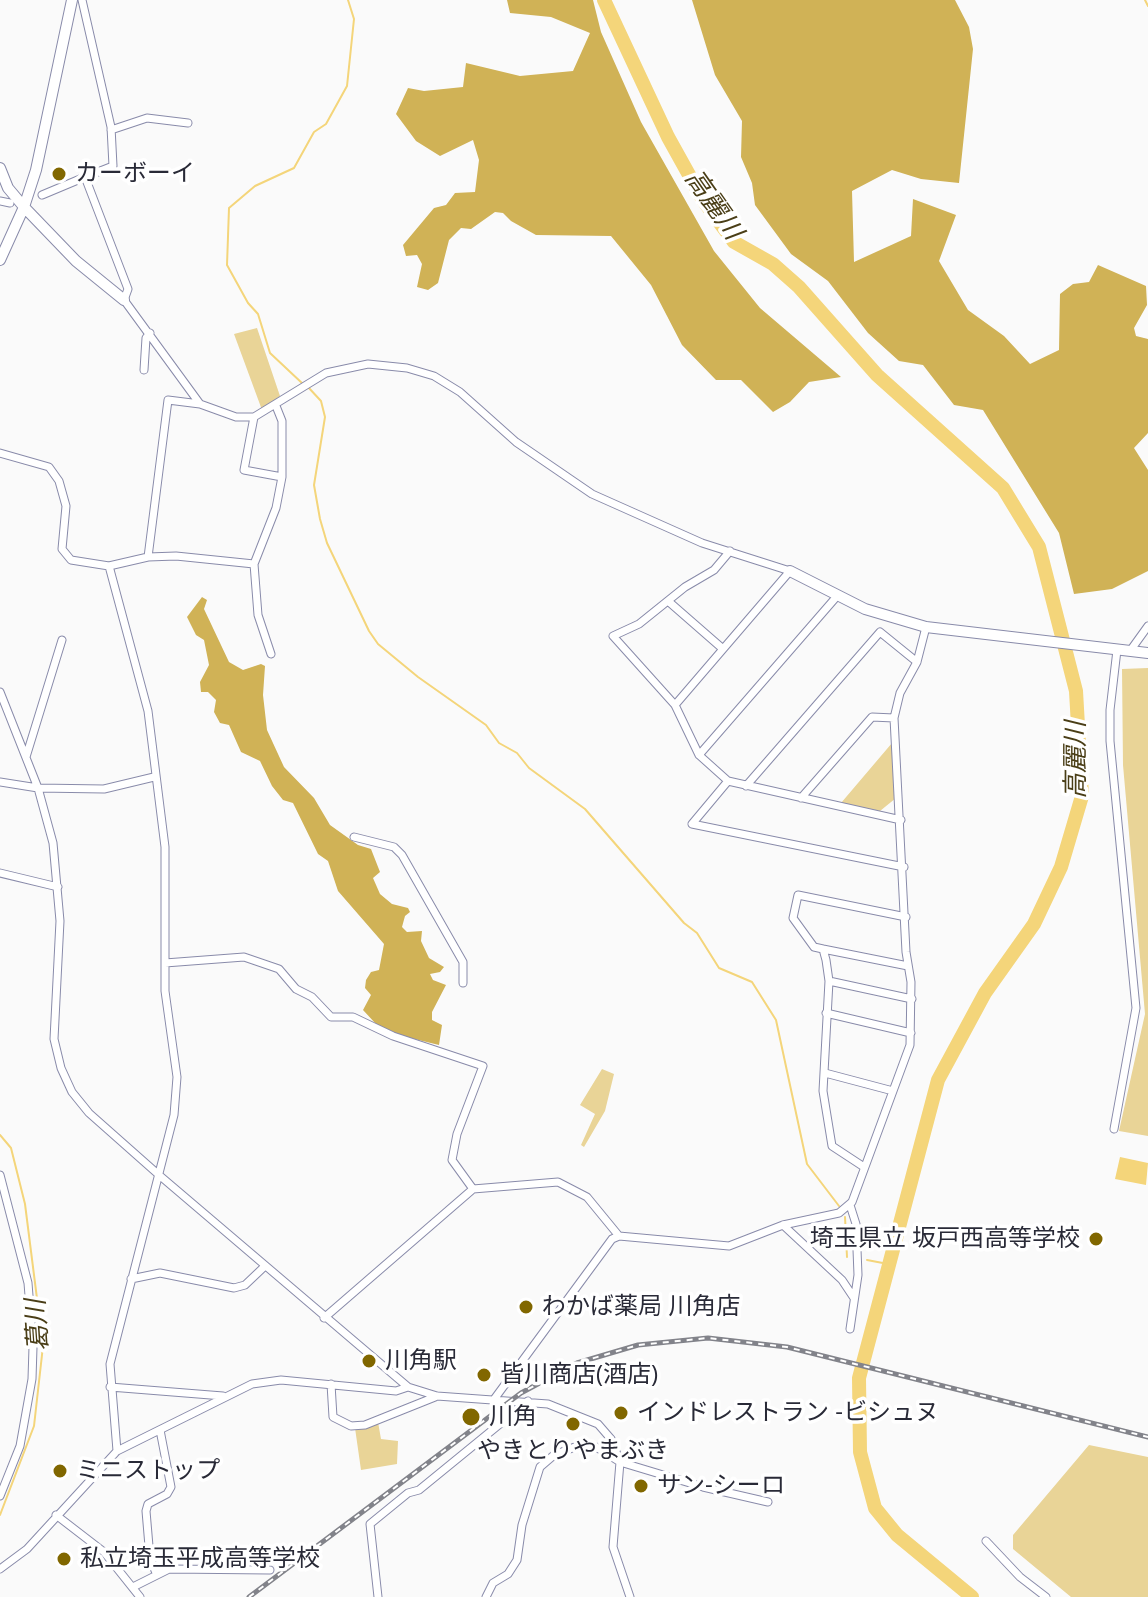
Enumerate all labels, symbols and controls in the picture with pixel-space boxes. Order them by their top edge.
place label: カーボーイ [75,160,195,188]
water label: 高麗川 [678,164,748,246]
marker: カーボーイ [50,165,68,183]
water label: 高麗川 [1061,721,1093,799]
place label: 埼玉県立 坂戸西高等学校 [810,1225,1080,1253]
marker: 埼玉県立 坂戸西高等学校 [1087,1230,1105,1248]
place label: わかば薬局 川角店 [542,1293,740,1321]
water label: 葛川 [21,1298,55,1352]
marker: わかば薬局 川角店 [517,1298,535,1316]
place label: 川角駅 [385,1347,457,1375]
marker: 川角駅 [360,1352,378,1370]
place label: 皆川商店(酒店) [500,1361,658,1389]
marker: 皆川商店(酒店) [475,1366,493,1384]
place label: インドレストラン -ビシュヌ [637,1399,939,1427]
place label: 川角 [489,1403,537,1431]
marker: インドレストラン -ビシュヌ [612,1404,630,1422]
marker: 川角 [460,1406,482,1428]
marker: やきとりやまぶき [564,1415,582,1433]
place label: やきとりやまぶき [477,1437,669,1465]
place label: ミニストップ [76,1457,220,1485]
marker: ミニストップ [51,1462,69,1480]
place label: サン-シーロ [657,1472,785,1500]
marker: サン-シーロ [632,1477,650,1495]
place label: 私立埼玉平成高等学校 [80,1545,320,1573]
marker: 私立埼玉平成高等学校 [55,1550,73,1568]

